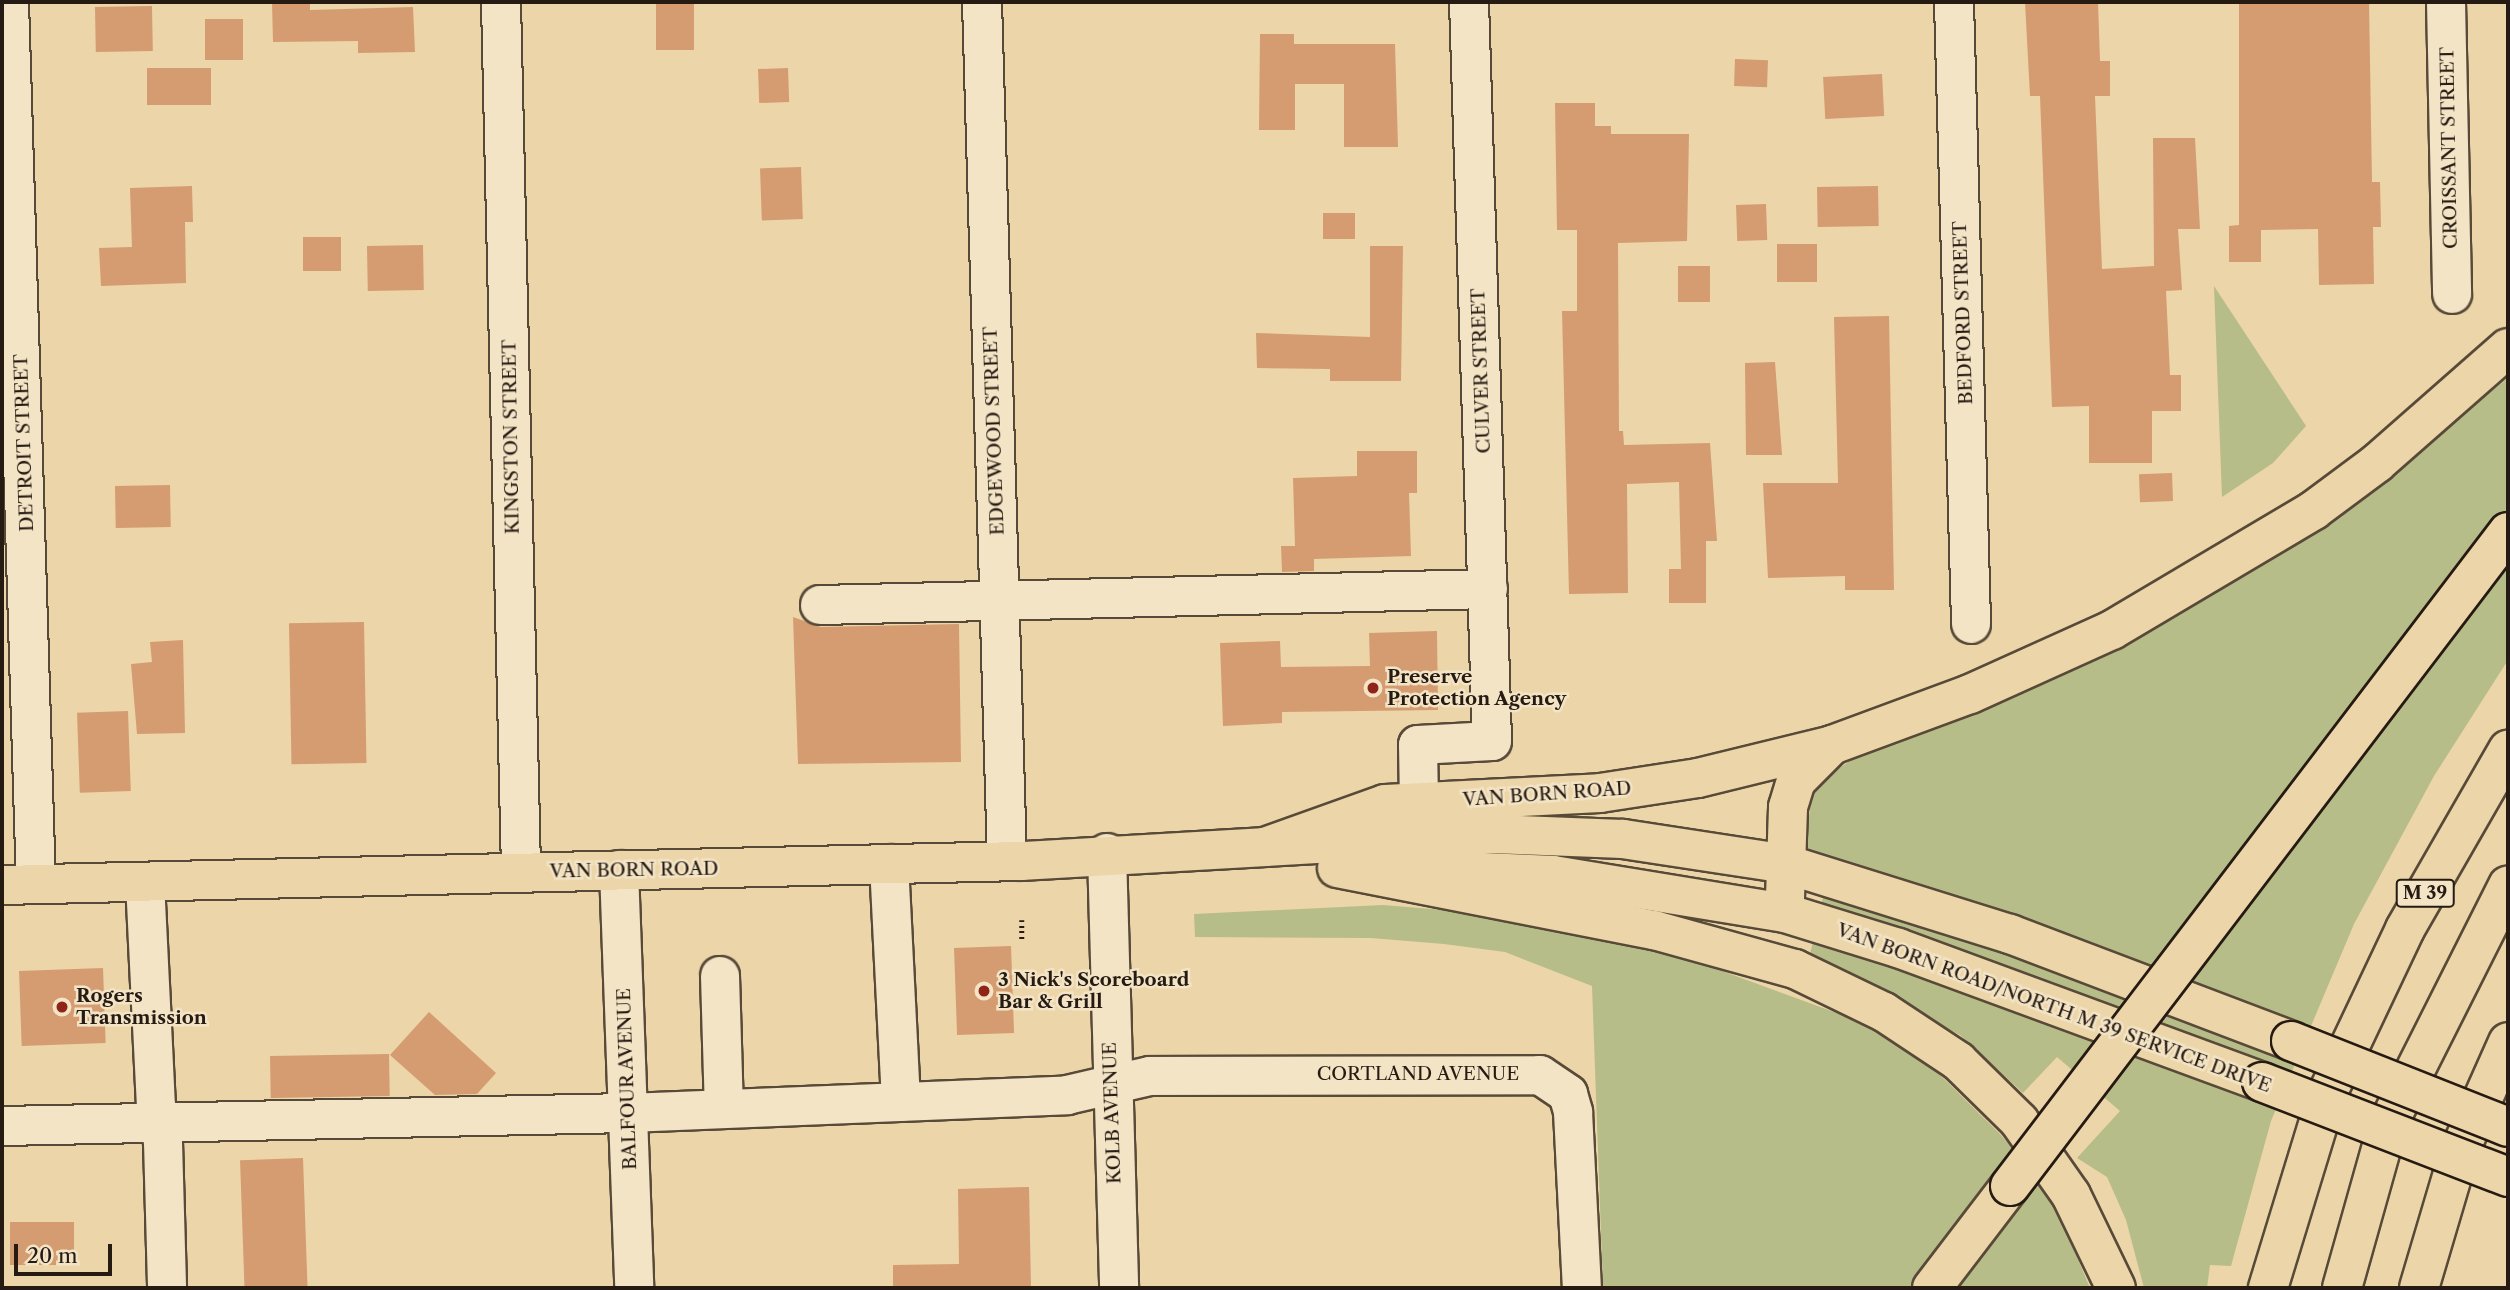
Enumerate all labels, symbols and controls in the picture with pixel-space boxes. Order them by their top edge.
street label: CROISSANT STREET [2436,47,2462,249]
street label: BEDFORD STREET [1948,221,1978,405]
street label: CULVER STREET [1467,288,1495,454]
street label: EDGEWOOD STREET [979,326,1009,536]
street label: KINGSTON STREET [498,339,524,535]
street label: DETROIT STREET [9,354,39,532]
place label: Preserve Protection Agency [1387,666,1567,710]
marker: Preserve Protection Agency [1365,680,1381,696]
street label: VAN BORN ROAD [1462,777,1632,811]
street label: VAN BORN ROAD [549,857,719,883]
road number: M 39 [2395,878,2455,908]
street label: VAN BORN ROAD/NORTH M 39 SERVICE DRIVE [1834,918,2274,1098]
place label: 3 Nick's Scoreboard Bar & Grill [998,969,1189,1013]
marker: 3 Nick's Scoreboard Bar & Grill [976,983,992,999]
place label: Rogers Transmission [76,985,207,1029]
street label: BALFOUR AVENUE [612,987,642,1171]
marker: Rogers Transmission [54,999,70,1015]
street label: KOLB AVENUE [1098,1041,1126,1185]
street label: CORTLAND AVENUE [1316,1063,1520,1085]
scale bar [18,1230,116,1274]
text: 20 m [27,1243,78,1268]

